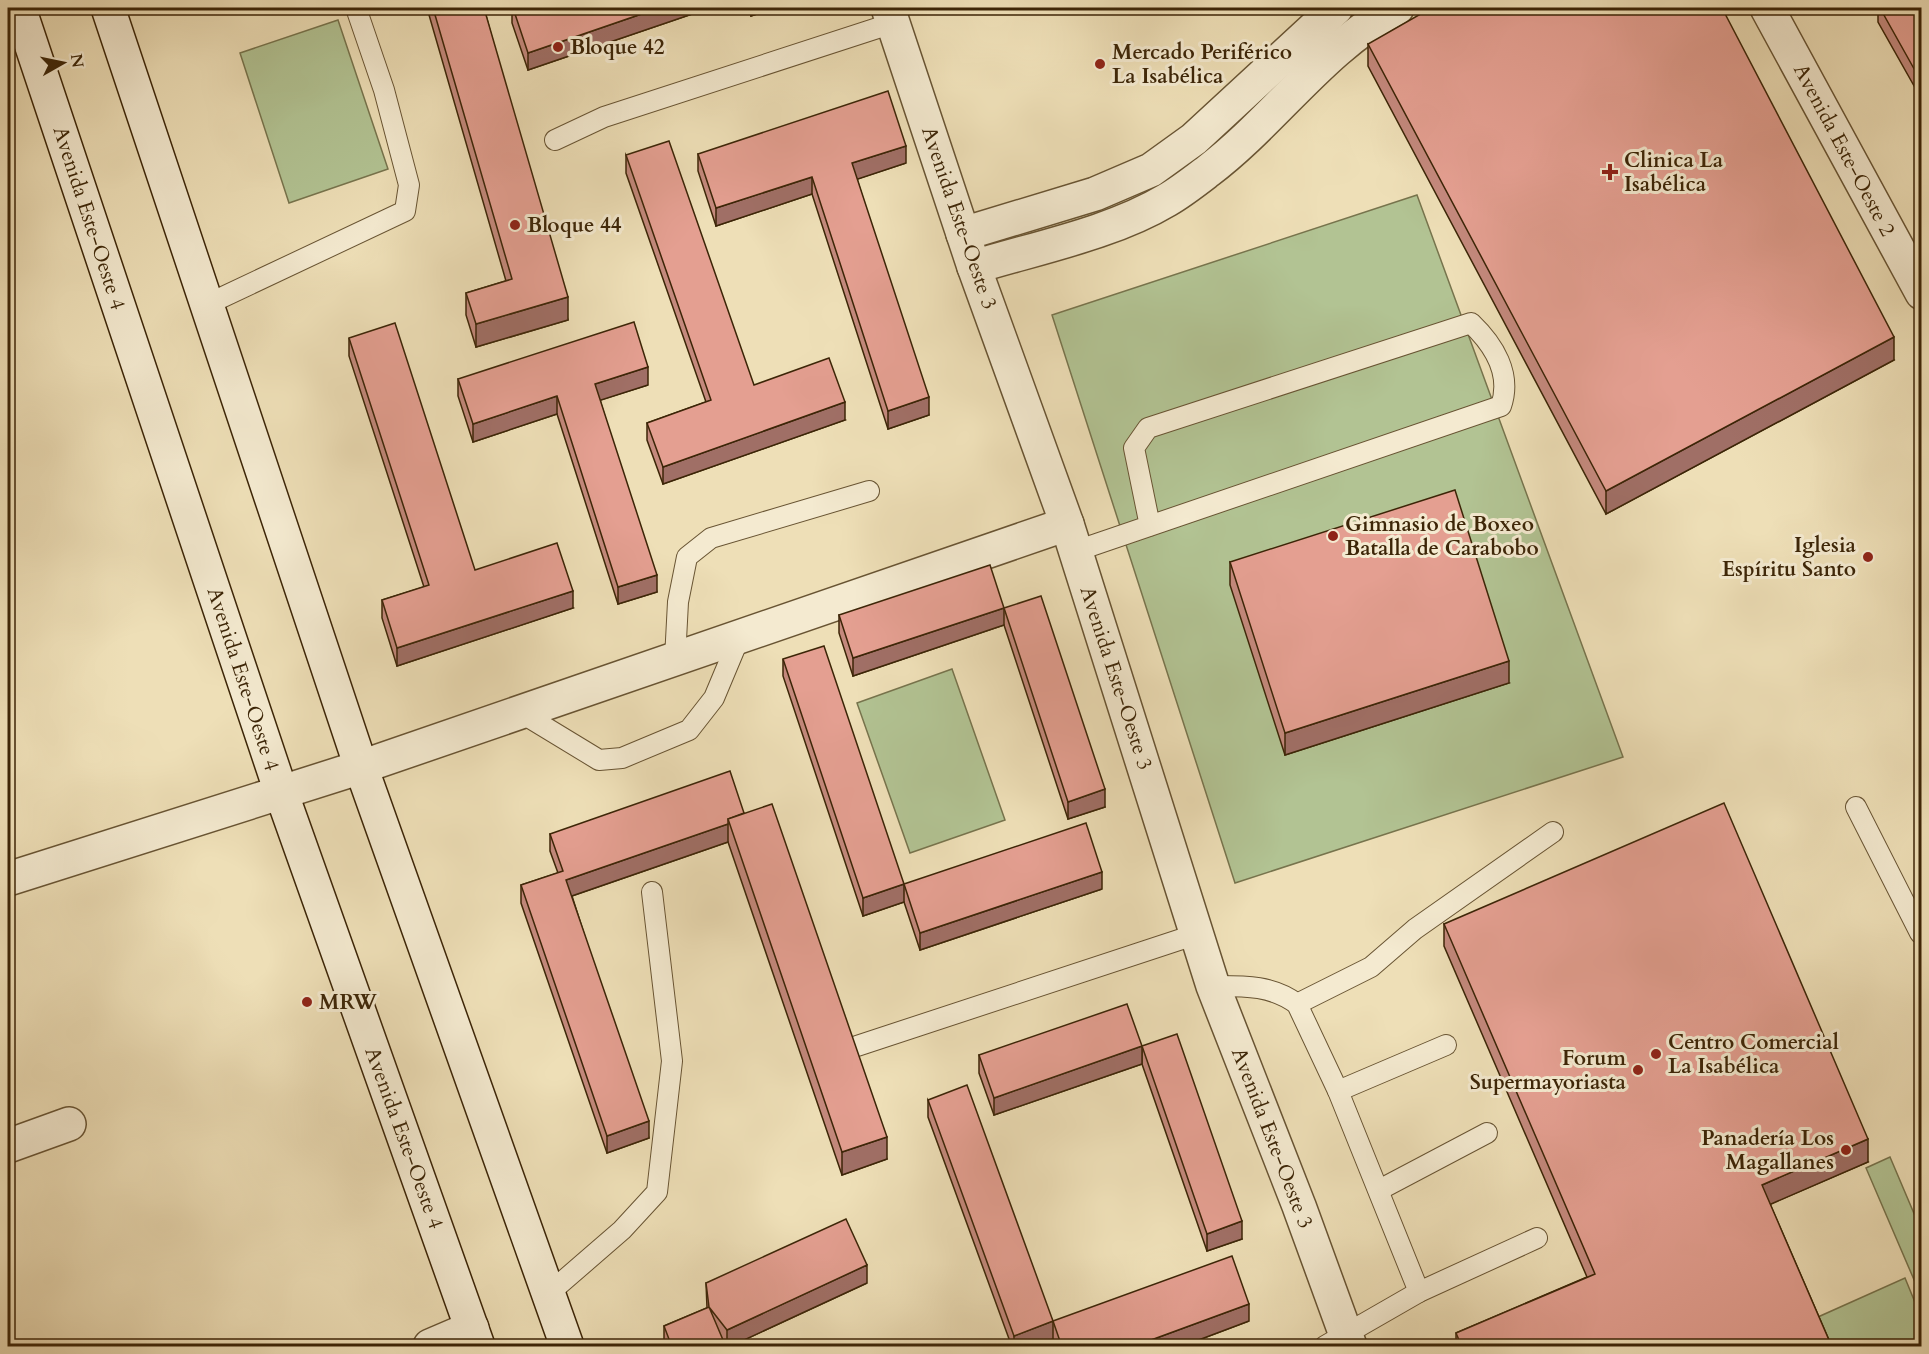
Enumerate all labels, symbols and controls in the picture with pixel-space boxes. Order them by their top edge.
north arrow [33,33,93,93]
place label: Bloque 42 [570,33,665,62]
place label: Mercado Periférico La Isabélica [1112,38,1292,91]
marker: Bloque 42 [551,40,565,54]
text: N [65,52,89,69]
marker: Mercado Periférico La Isabélica [1093,57,1107,71]
street label: Avenida Este-Oeste 2 [1786,59,1902,242]
street label: Avenida Este-Oeste 4 [46,122,132,314]
street label: Avenida Este-Oeste 3 [914,123,1004,313]
place label: Clinica La Isabélica [1624,146,1724,199]
marker: Clinica La Isabélica [1601,163,1619,181]
place label: Bloque 44 [527,211,622,240]
marker: Bloque 44 [508,218,522,232]
place label: Gimnasio de Boxeo Batalla de Carabobo [1345,510,1539,563]
marker: Gimnasio de Boxeo Batalla de Carabobo [1326,529,1340,543]
place label: Iglesia Espíritu Santo [1722,531,1857,584]
marker: Iglesia Espíritu Santo [1861,550,1875,564]
street label: Avenida Este-Oeste 3 [1073,582,1159,774]
street label: Avenida Este-Oeste 4 [200,583,286,775]
place label: MRW [319,988,378,1017]
marker: MRW [300,995,314,1009]
place label: Centro Comercial La Isabélica [1668,1028,1839,1081]
street label: Avenida Este-Oeste 4 [358,1043,450,1233]
street label: Avenida Este-Oeste 3 [1224,1043,1320,1233]
place label: Forum Supermayoriasta [1470,1044,1627,1097]
marker: Centro Comercial La Isabélica [1649,1047,1663,1061]
marker: Forum Supermayoriasta [1631,1063,1645,1077]
place label: Panadería Los Magallanes [1701,1124,1834,1177]
marker: Panadería Los Magallanes [1839,1143,1853,1157]

